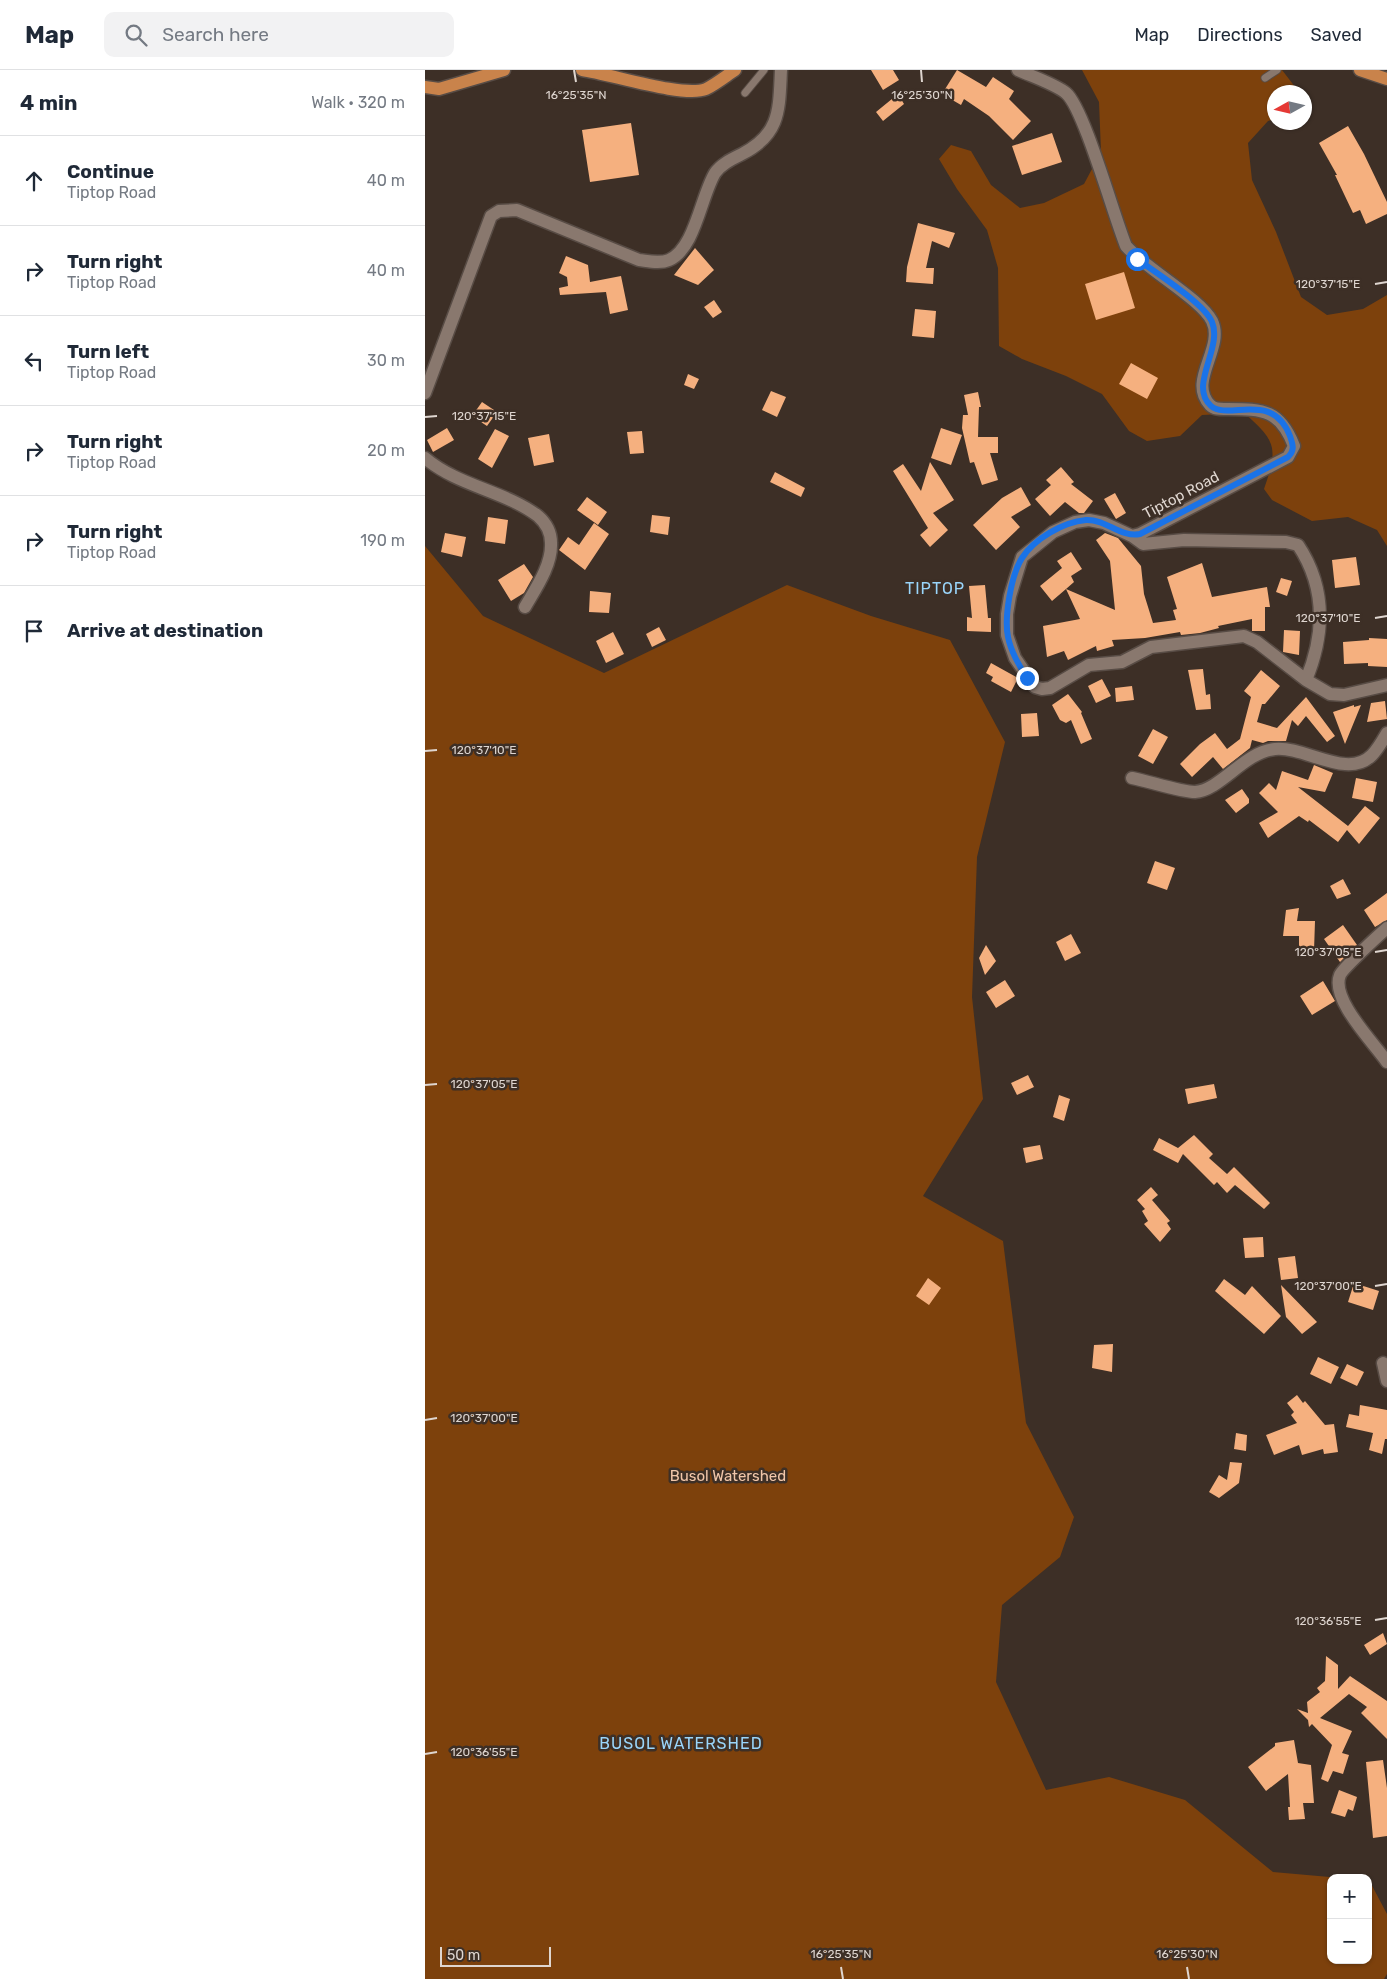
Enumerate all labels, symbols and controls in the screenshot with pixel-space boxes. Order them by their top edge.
search box [104,12,454,57]
text: Map [25,21,74,49]
icon: search [122,21,150,49]
text: Search here [162,23,269,46]
text: Map [1134,24,1169,46]
text: Directions [1197,24,1283,46]
text: Saved [1311,24,1362,46]
north arrow [1267,85,1312,130]
text: 16°25'35"N [546,88,607,102]
text: 16°25'30"N [891,88,953,102]
text: 4 min [20,90,78,115]
text: Walk · 320 m [311,93,405,112]
text: Continue [67,160,154,183]
icon: ahead [20,167,48,195]
text: 40 m [367,171,405,190]
text: Tiptop Road [67,183,156,202]
route start [1126,248,1149,271]
text: Turn right [67,250,162,273]
icon: right [20,257,48,285]
text: 40 m [367,261,405,280]
text: Tiptop Road [67,273,156,292]
text: 120°37'15"E [1296,277,1360,291]
text: Turn left [67,340,149,363]
icon: left [20,347,48,375]
text: 30 m [367,351,405,370]
text: Tiptop Road [67,363,156,382]
text: 120°37'15"E [452,409,516,423]
text: Turn right [67,430,162,453]
icon: right [20,437,48,465]
text: 20 m [367,441,405,460]
text: Tiptop Road [67,453,156,472]
street label: Tiptop Road [1140,467,1222,523]
text: Turn right [67,520,162,543]
icon: right [20,527,48,555]
text: 190 m [360,531,405,550]
text: Tiptop Road [67,543,156,562]
district label: TIPTOP [905,579,965,598]
text: 120°37'10"E [1296,611,1360,625]
icon: arrive [20,617,48,645]
text: Arrive at destination [67,619,263,642]
route end [1016,667,1039,690]
text: 120°37'10"E [452,743,516,757]
text: 120°37'05"E [1295,945,1361,959]
text: 120°37'05"E [451,1077,517,1091]
text: 120°37'00"E [1294,1279,1362,1293]
text: 120°37'00"E [450,1411,518,1425]
park label: Busol Watershed [670,1467,786,1485]
text: 120°36'55"E [1294,1614,1362,1628]
district label: BUSOL WATERSHED [599,1734,763,1753]
text: 120°36'55"E [450,1745,518,1759]
map controls [1327,1874,1372,1964]
button: + [1327,1874,1372,1919]
button: − [1327,1919,1372,1964]
scale bar [440,1944,551,1967]
text: 50 m [447,1947,480,1964]
text: 16°25'35"N [811,1947,872,1961]
text: 16°25'30"N [1156,1947,1218,1961]

